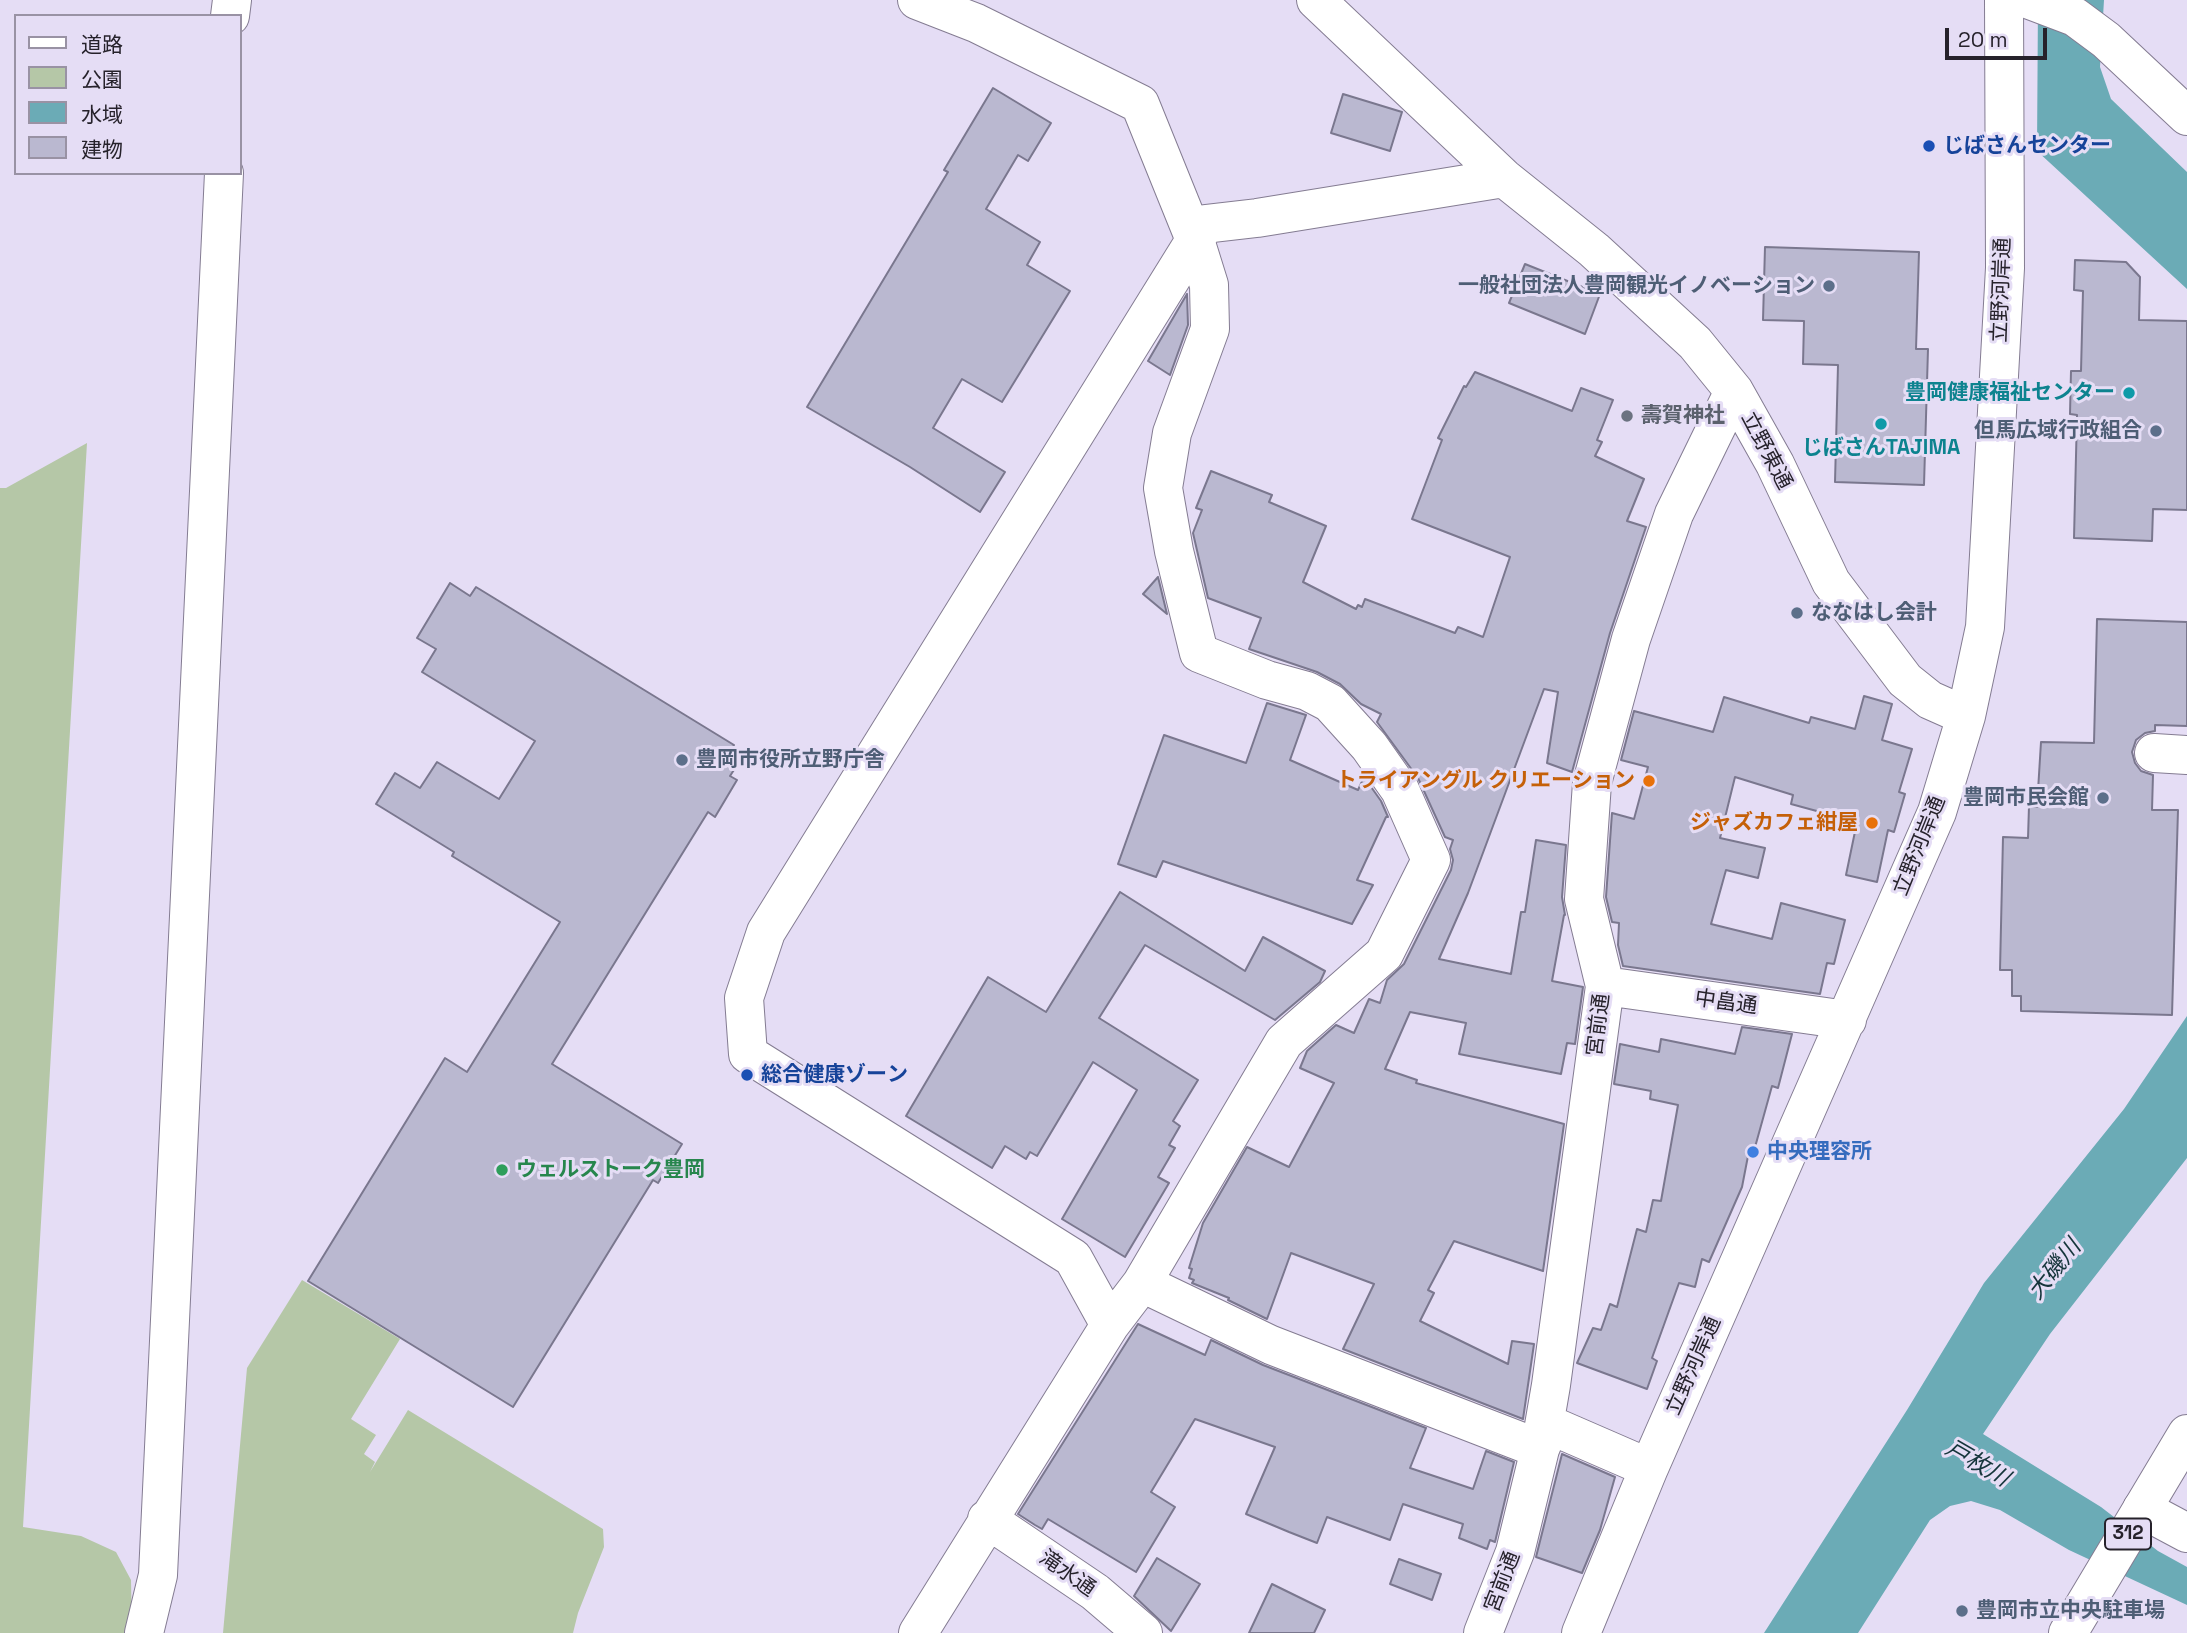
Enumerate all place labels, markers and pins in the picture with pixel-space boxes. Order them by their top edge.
place label: じばさんセンター [1943,133,2111,159]
marker: じばさんセンター [1921,138,1937,154]
place label: 一般社団法人豊岡観光イノベーション [1458,273,1815,299]
marker: 一般社団法人豊岡観光イノベーション [1821,278,1837,294]
place label: 豊岡健康福祉センター [1905,380,2115,406]
marker: 豊岡健康福祉センター [2121,385,2137,401]
place label: 壽賀神社 [1641,403,1725,429]
marker: 壽賀神社 [1619,408,1635,424]
marker: じばさんTAJIMA [1873,416,1889,432]
place label: 但馬広域行政組合 [1974,418,2142,444]
marker: 但馬広域行政組合 [2148,423,2164,439]
place label: じばさんTAJIMA [1802,435,1960,461]
place label: ななはし会計 [1811,600,1937,626]
marker: ななはし会計 [1789,605,1805,621]
place label: 豊岡市役所立野庁舎 [696,747,885,773]
marker: 豊岡市役所立野庁舎 [674,752,690,768]
place label: トライアングル クリエーション [1336,768,1635,794]
marker: トライアングル クリエーション [1641,773,1657,789]
place label: 豊岡市民会館 [1963,785,2089,811]
marker: 豊岡市民会館 [2095,790,2111,806]
place label: ジャズカフェ紺屋 [1690,810,1858,836]
marker: ジャズカフェ紺屋 [1864,815,1880,831]
place label: 総合健康ゾーン [761,1062,908,1088]
marker: 総合健康ゾーン [739,1067,755,1083]
place label: 中央理容所 [1767,1139,1872,1165]
marker: 中央理容所 [1745,1144,1761,1160]
place label: ウェルストーク豊岡 [516,1157,705,1183]
marker: ウェルストーク豊岡 [494,1162,510,1178]
place label: 豊岡市立中央駐車場 [1976,1598,2165,1624]
marker: 豊岡市立中央駐車場 [1954,1603,1970,1619]

